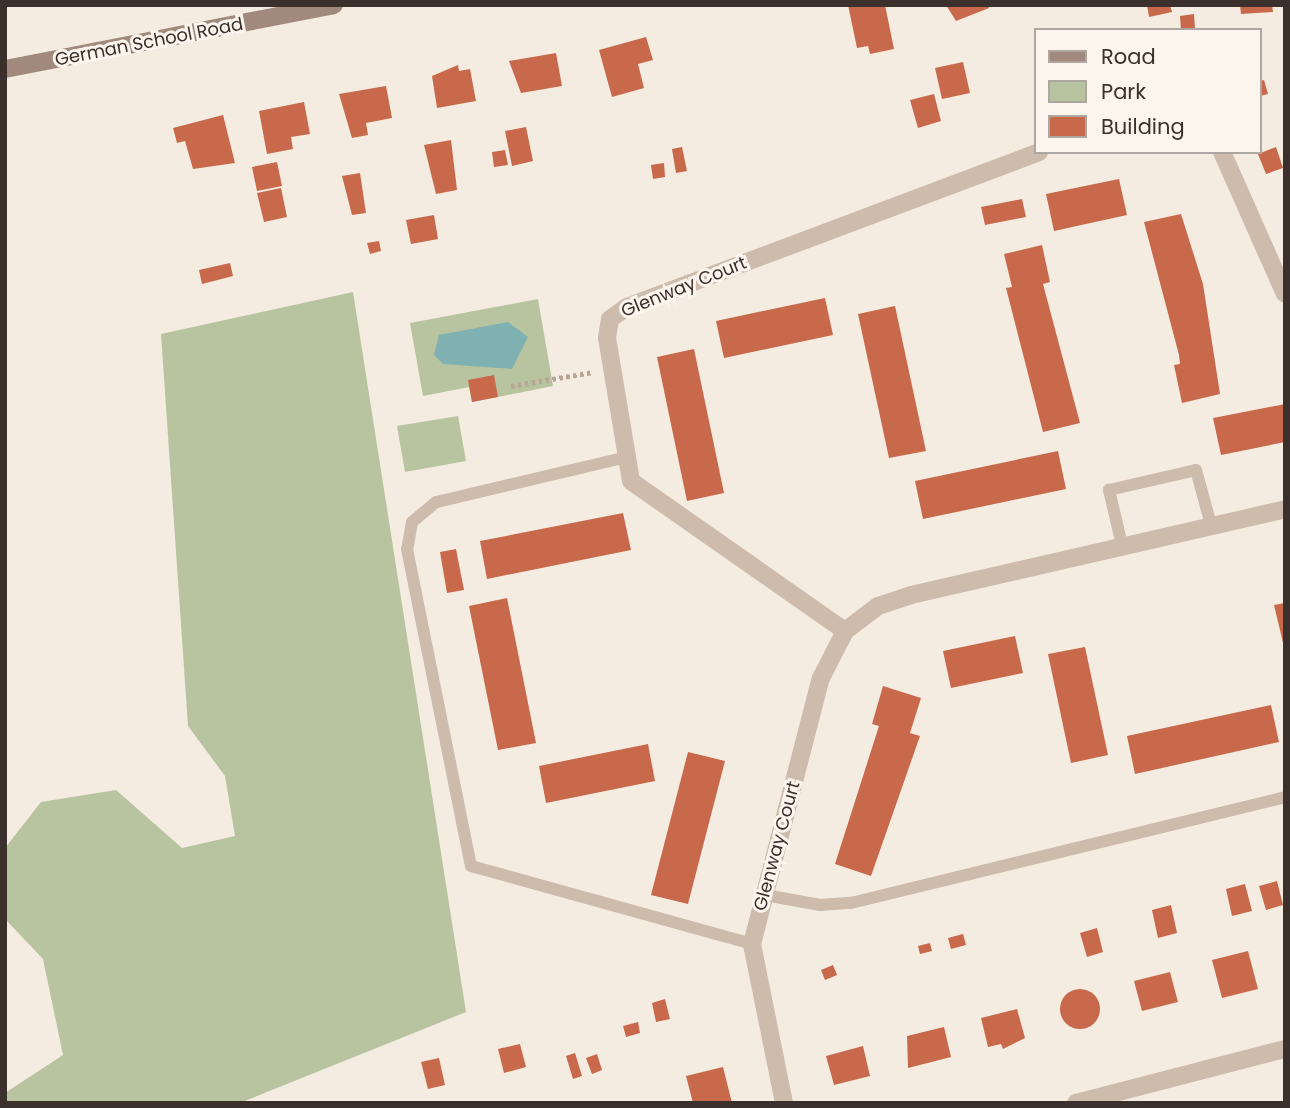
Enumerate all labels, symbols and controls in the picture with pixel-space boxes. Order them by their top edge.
street label: German School Road [53,13,245,71]
legend [1034,28,1262,154]
text: Road [1101,42,1156,71]
text: Park [1101,77,1146,106]
text: Building [1101,112,1185,141]
street label: Glenway Court [618,252,750,322]
street label: Glenway Court [749,779,805,913]

